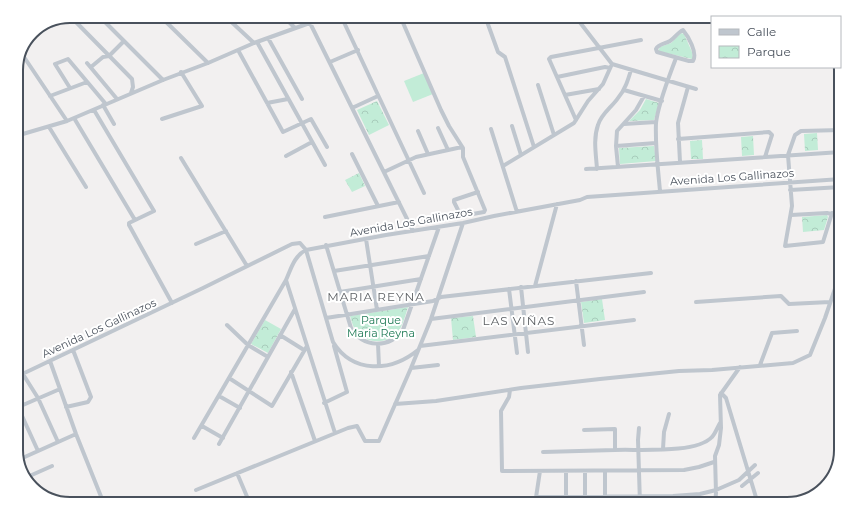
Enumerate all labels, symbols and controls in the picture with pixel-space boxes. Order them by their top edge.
legend [711,16,841,68]
text: Calle [747,24,776,39]
text: Parque [747,44,791,59]
street label: Avenida Los Gallinazos [669,166,795,188]
street label: Avenida Los Gallinazos [349,204,474,240]
district label: MARIA REYNA [327,289,425,304]
street label: Avenida Los Gallinazos [40,295,159,361]
park label: Parque Maria Reyna [347,313,415,340]
district label: LAS VIÑAS [483,313,555,328]

